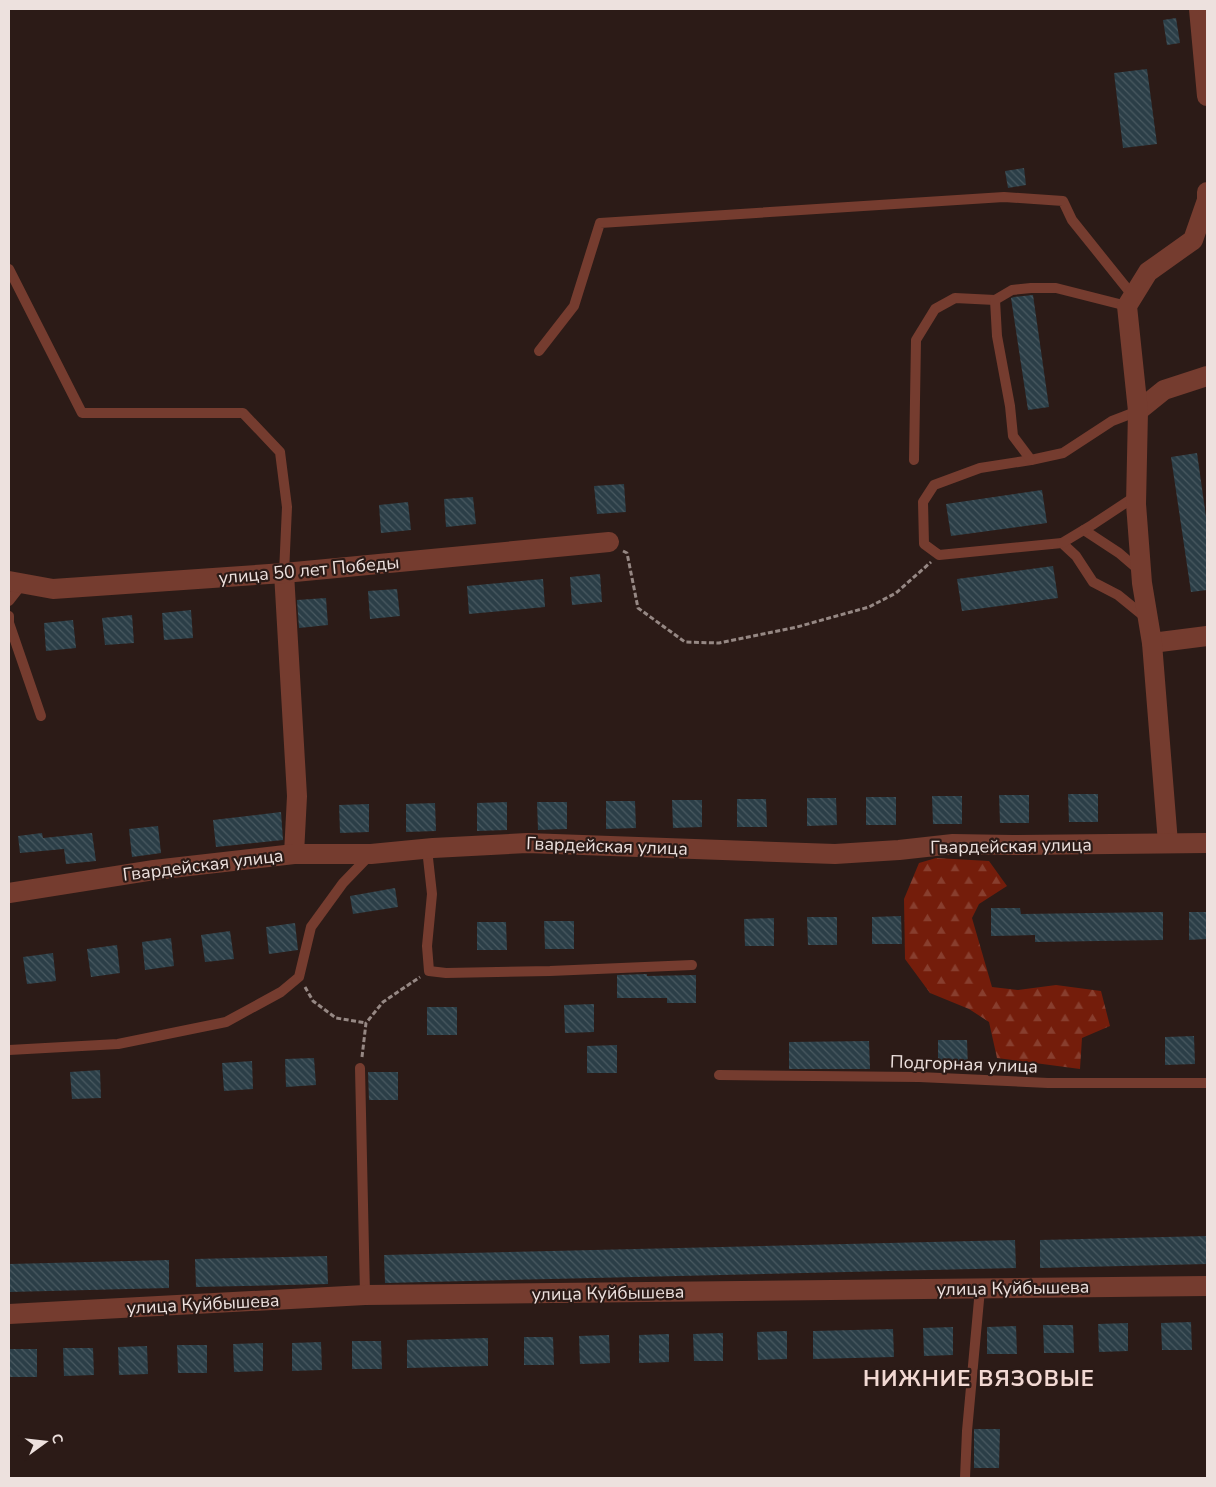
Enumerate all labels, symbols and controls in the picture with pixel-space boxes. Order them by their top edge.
street label: улица 50 лет Победы [218,550,400,590]
street label: Гвардейская улица [526,831,688,861]
street label: Гвардейская улица [930,833,1092,859]
street label: Гвардейская улица [121,843,285,887]
street label: Подгорная улица [890,1049,1038,1079]
street label: улица Куйбышева [936,1275,1090,1301]
street label: улица Куйбышева [531,1280,685,1306]
street label: улица Куйбышева [126,1288,280,1320]
district label: НИЖНИЕ ВЯЗОВЫЕ [863,1364,1095,1394]
north arrow [20,1417,70,1467]
text: С [47,1432,68,1446]

